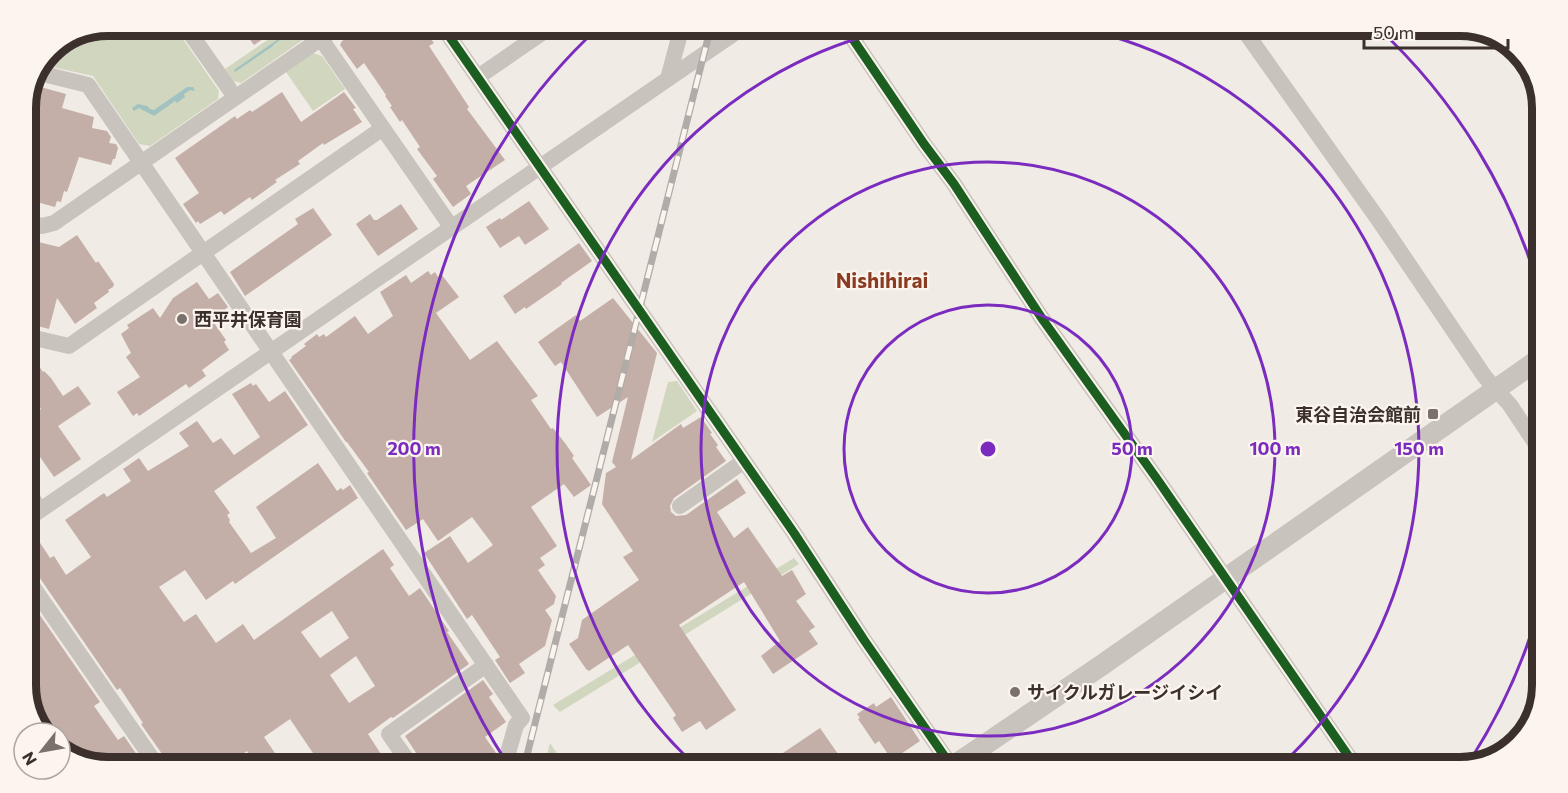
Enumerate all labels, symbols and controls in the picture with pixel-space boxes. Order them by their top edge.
scale bar [1364,12,1508,50]
text: 50 m [1373,21,1414,43]
district label: Nishihirai [836,267,928,292]
place label: 西平井保育園 [194,308,302,330]
marker: 西平井保育園 [175,312,189,326]
place label: 東谷自治会館前 [1295,403,1421,425]
marker: 東谷自治会館前 [1426,407,1440,421]
text: 200 m [387,437,441,459]
text: 50 m [1111,437,1153,459]
text: 100 m [1249,437,1301,459]
text: 150 m [1394,437,1444,459]
centre of rings [978,439,998,459]
place label: サイクルガレージイシイ [1027,681,1223,703]
marker: サイクルガレージイシイ [1008,685,1022,699]
north arrow [12,721,72,781]
text: N [17,749,40,769]

